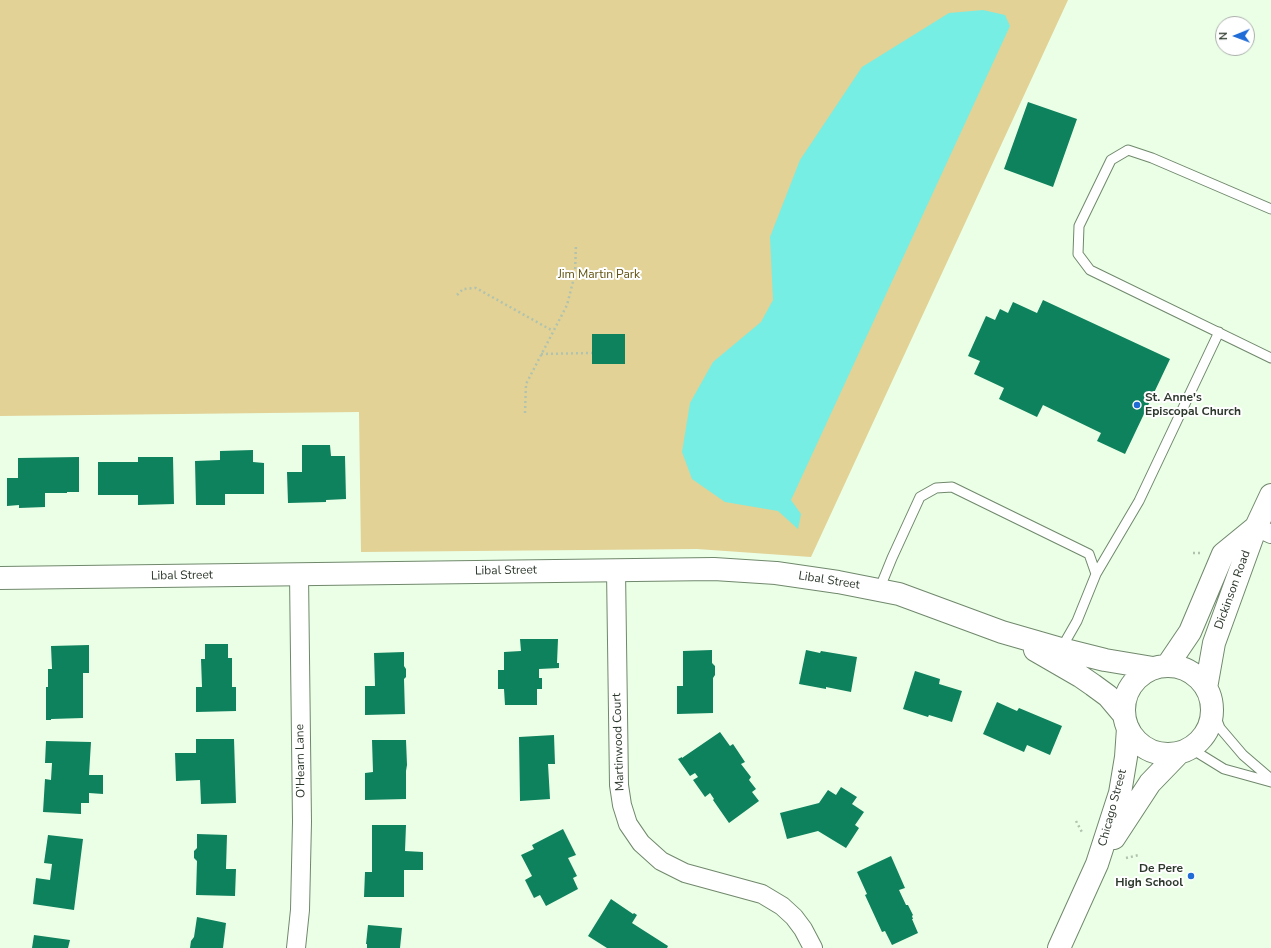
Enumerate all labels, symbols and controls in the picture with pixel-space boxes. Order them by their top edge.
north arrow [1215,16,1255,56]
text: N [1216,32,1231,40]
park label: Jim Martin Park [558,268,640,282]
place label: St. Anne's Episcopal Church [1145,391,1241,419]
marker: St. Anne's Episcopal Church [1132,400,1142,410]
street label: Dickinson Road [1212,548,1254,632]
street label: Libal Street [475,563,537,579]
street label: Libal Street [151,568,213,584]
street label: Libal Street [797,569,861,593]
street label: Martinwood Court [610,693,628,791]
street label: O'Hearn Lane [293,724,309,798]
street label: Chicago Street [1096,768,1130,848]
place label: De Pere High School [1115,862,1183,890]
marker: De Pere High School [1186,871,1196,881]

